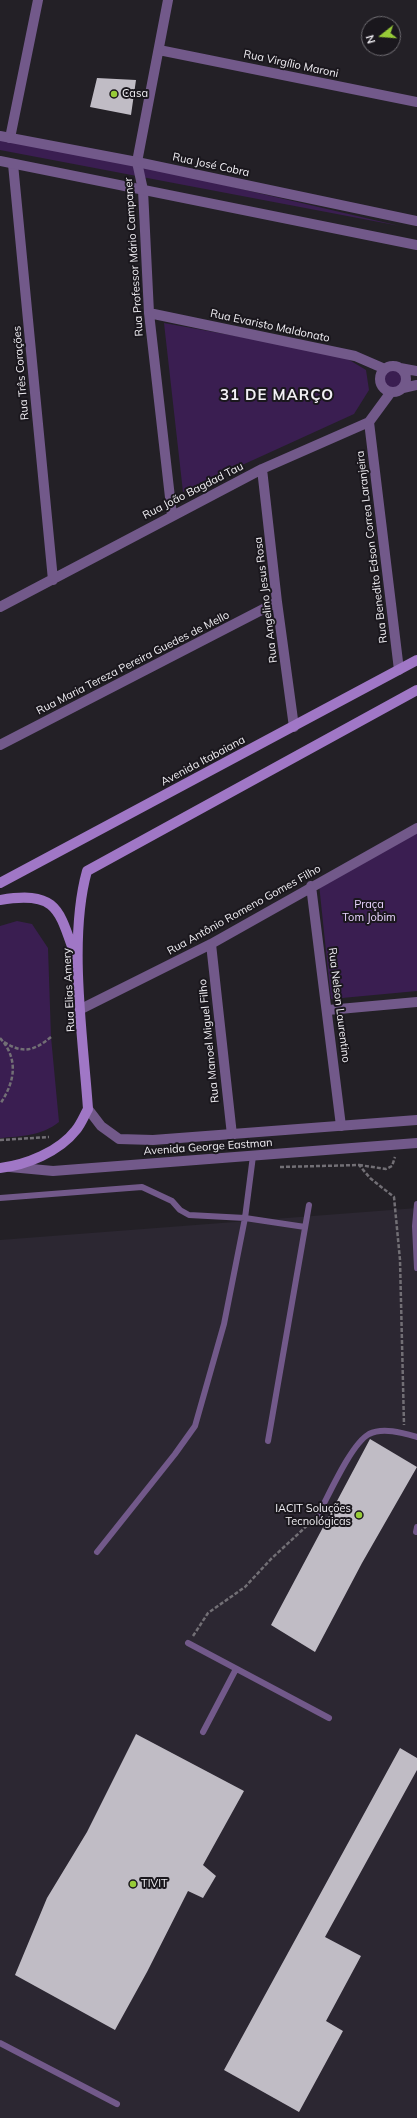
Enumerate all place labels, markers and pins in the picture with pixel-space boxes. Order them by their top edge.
place label: Casa [122,87,148,101]
marker: Casa [109,89,119,99]
place label: IACIT Soluções Tecnológicas [275,1502,351,1528]
marker: IACIT Soluções Tecnológicas [354,1510,364,1520]
place label: TIVIT [141,1877,168,1891]
marker: TIVIT [128,1879,138,1889]

